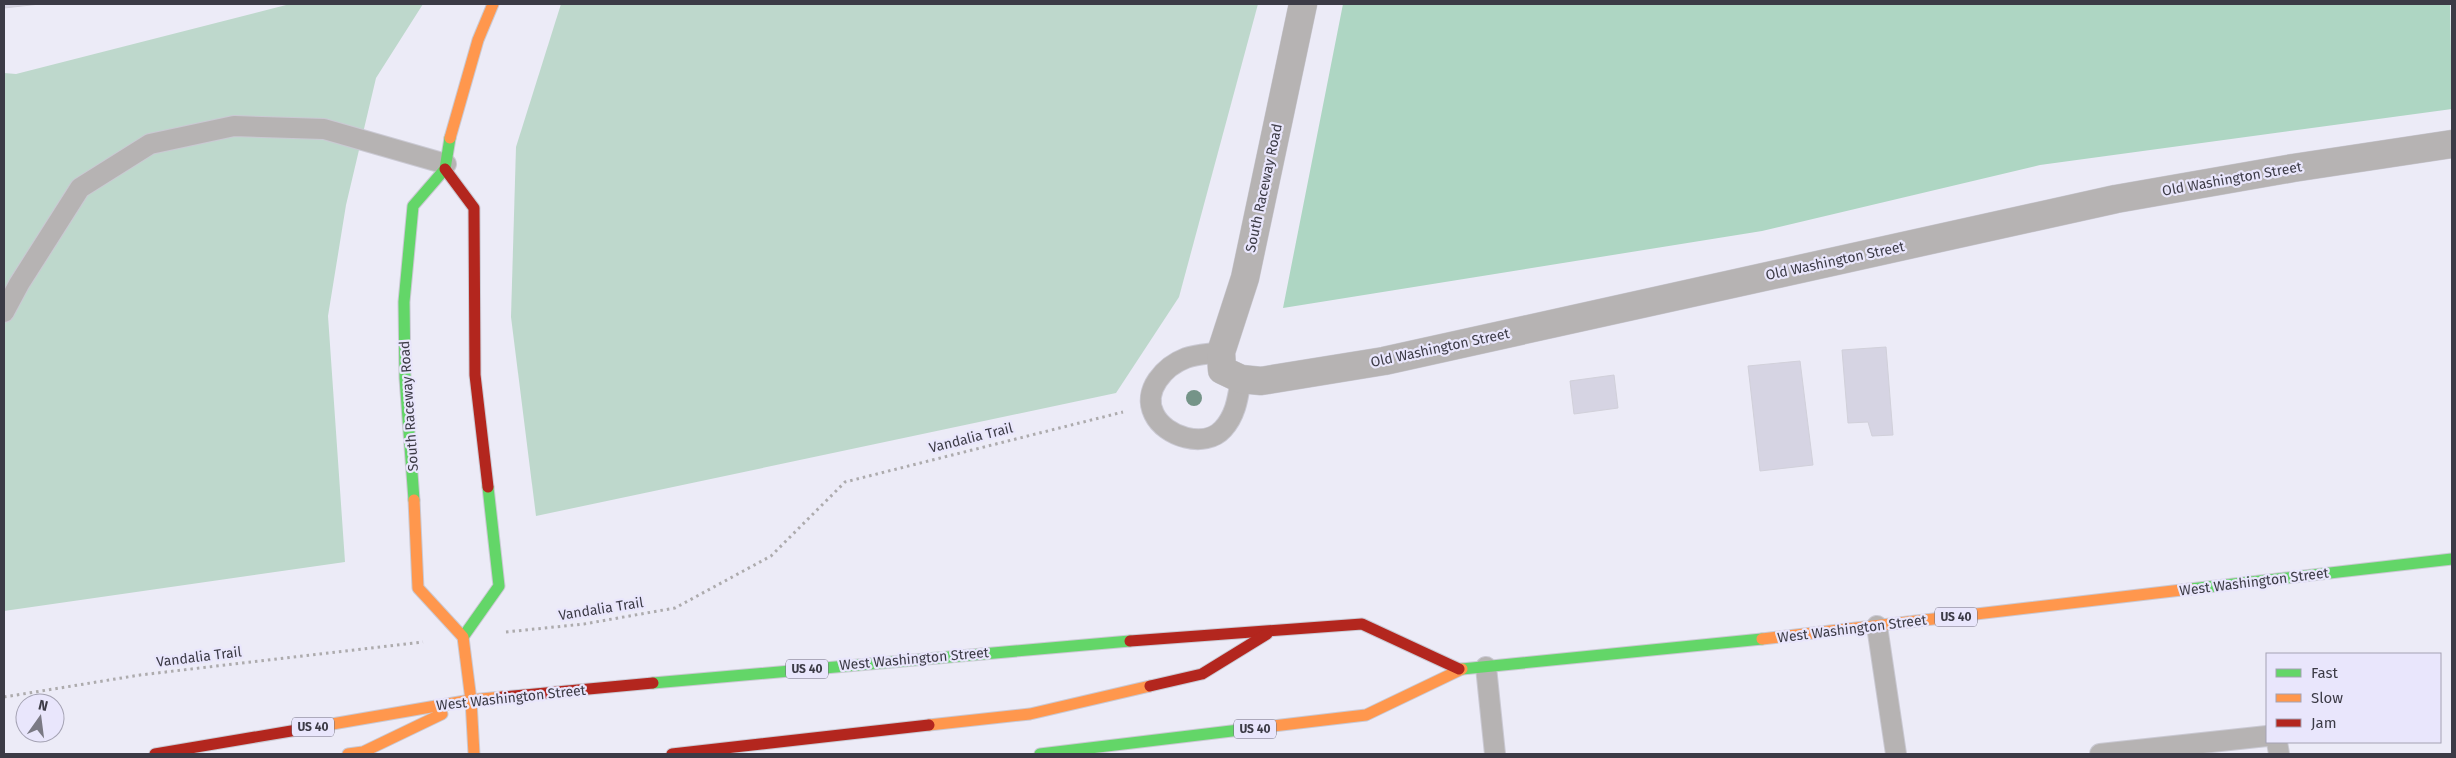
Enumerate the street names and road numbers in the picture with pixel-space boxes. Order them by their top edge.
street label: South Raceway Road [1242,122,1286,254]
street label: Old Washington Street [2161,158,2304,200]
street label: Old Washington Street [1764,238,1907,284]
street label: Old Washington Street [1369,325,1512,371]
street label: South Raceway Road [396,340,422,472]
street label: Vandalia Trail [927,419,1015,457]
street label: West Washington Street [2178,564,2330,600]
street label: Vandalia Trail [557,594,645,624]
road number: US 40 [1935,608,1977,626]
street label: West Washington Street [1776,611,1928,647]
street label: Vandalia Trail [155,643,243,671]
street label: West Washington Street [839,644,990,674]
road number: US 40 [786,660,828,679]
street label: West Washington Street [435,682,587,714]
road number: US 40 [292,718,334,736]
road number: US 40 [1234,720,1276,739]

